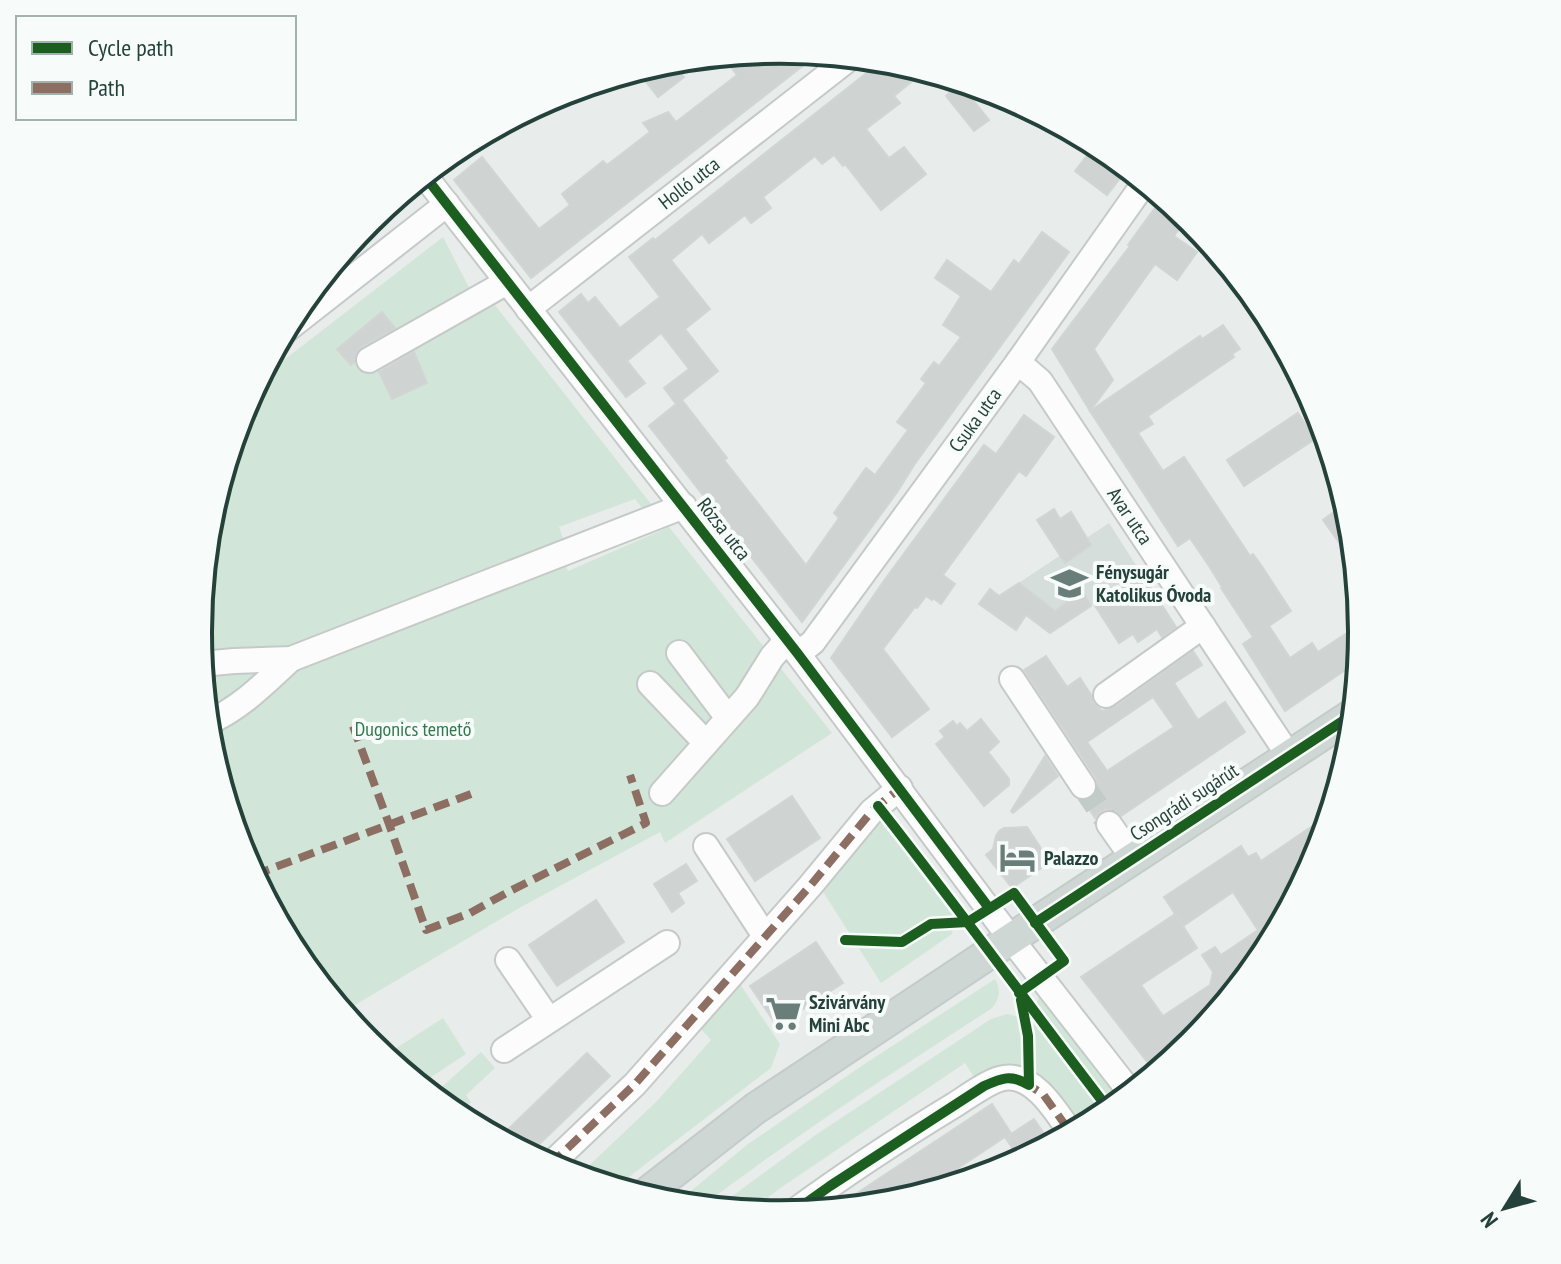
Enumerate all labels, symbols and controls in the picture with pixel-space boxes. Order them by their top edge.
legend [16,16,296,120]
text: Cycle path [88,32,174,63]
text: Path [88,72,125,103]
street label: Holló utca [653,151,725,215]
street label: Csuka utca [943,383,1007,457]
street label: Avar utca [1101,482,1159,550]
street label: Rózsa utca [691,492,757,566]
place label: Fénysugár Katolikus Óvoda [1096,559,1211,608]
school or university icon: Fénysugár Katolikus Óvoda [1051,565,1089,603]
park label: Dugonics temető [355,716,471,742]
street label: Csongrádi sugárút [1125,757,1244,847]
hotel icon: Palazzo [999,839,1037,877]
place label: Palazzo [1044,845,1099,871]
place label: Szivárvány Mini Abc [809,989,886,1038]
supermarket icon: Szivárvány Mini Abc [764,994,802,1032]
north arrow [1465,1168,1545,1248]
text: N [1474,1207,1504,1233]

